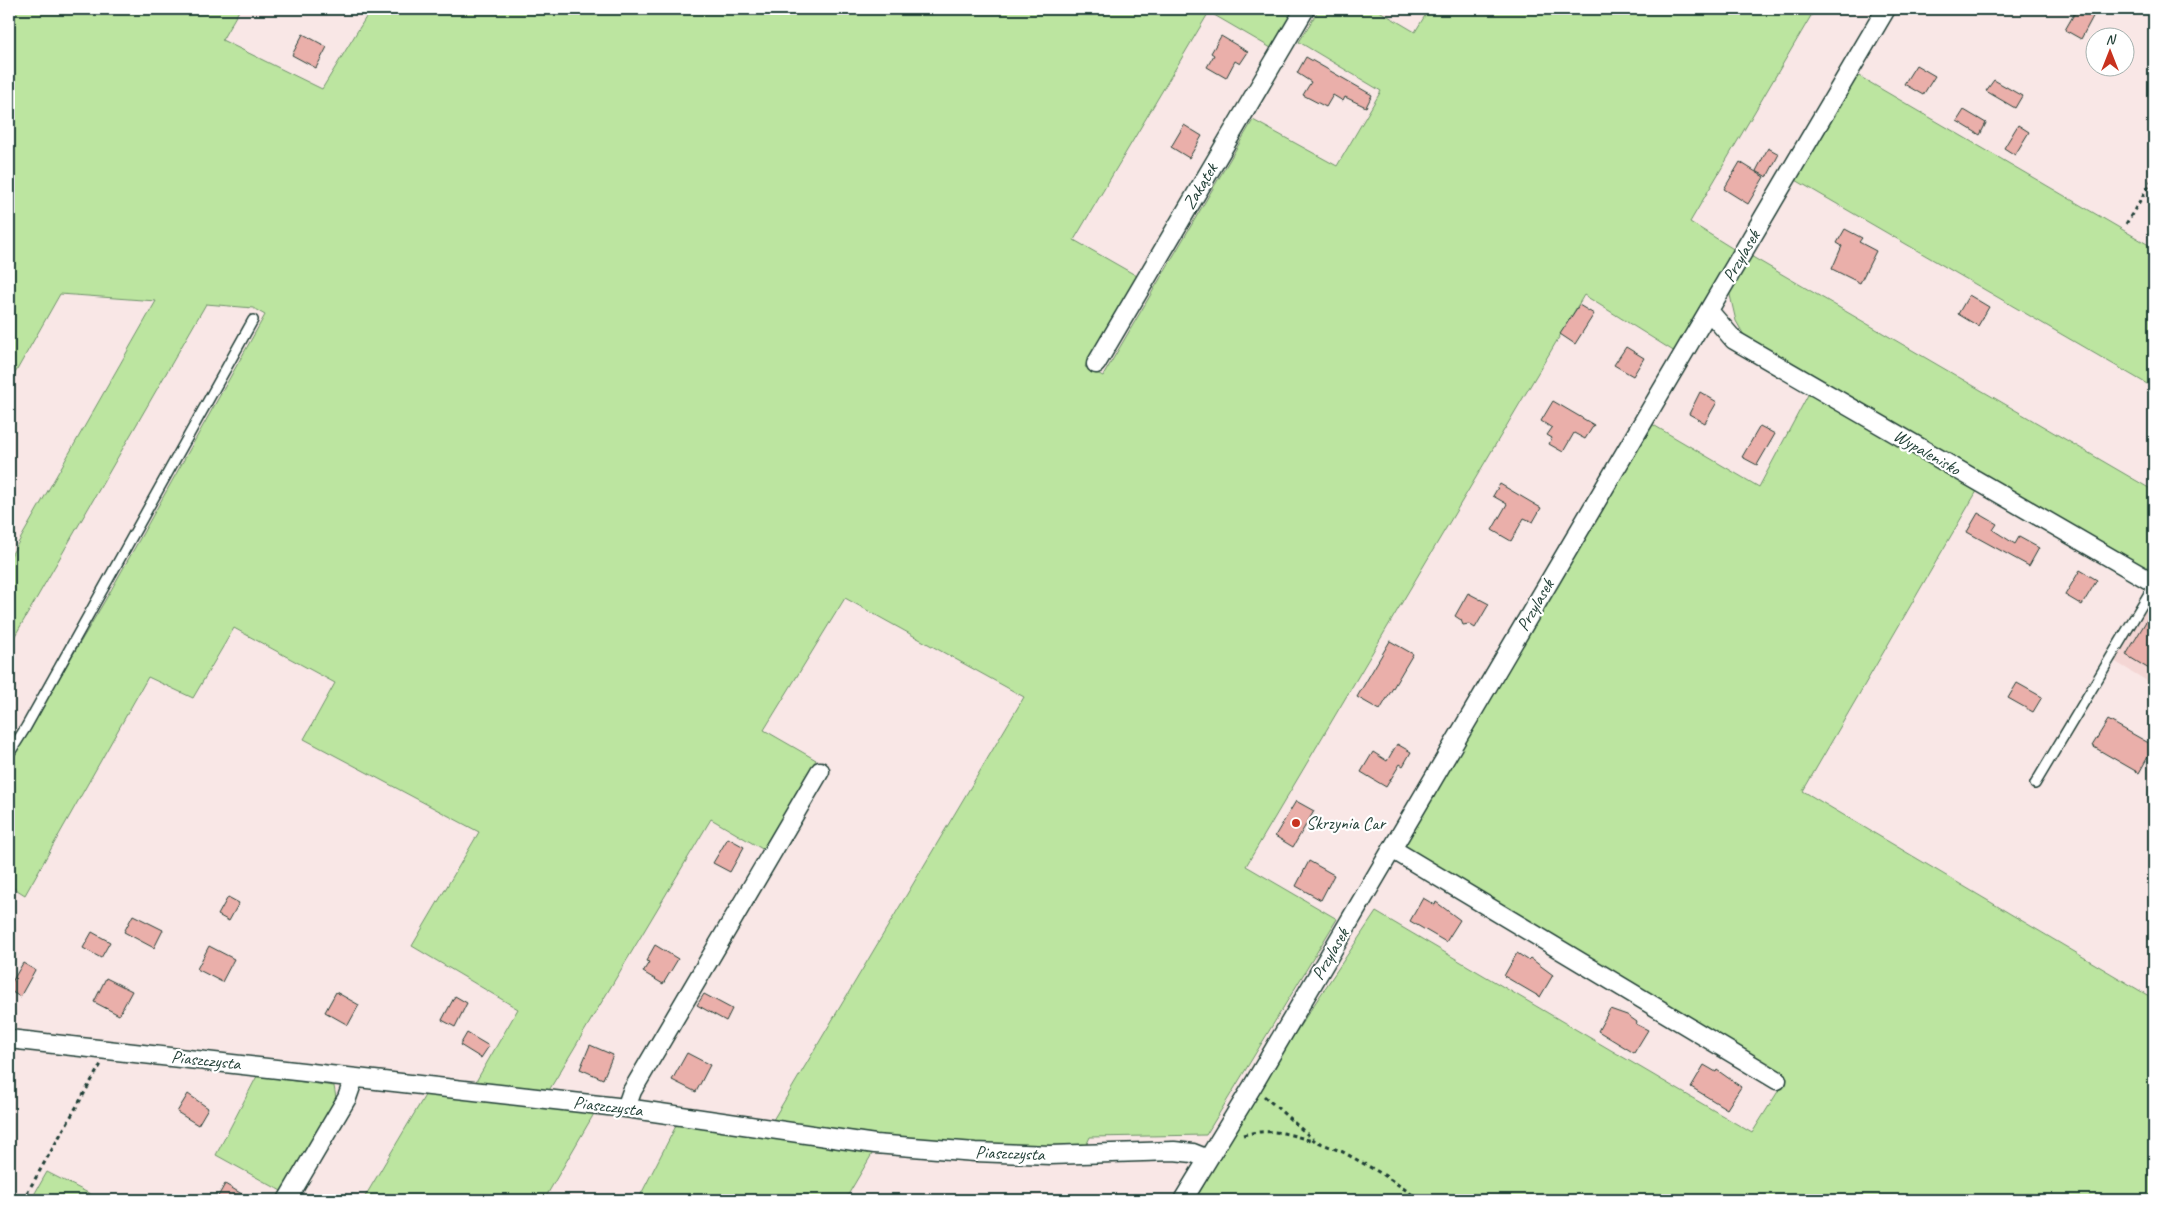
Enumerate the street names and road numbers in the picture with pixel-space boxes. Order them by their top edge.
street label: Zakątek [1178,158,1223,213]
street label: Przylasek [1717,225,1765,286]
street label: Wypalenisko [1890,424,1966,481]
street label: Przylasek [1511,574,1559,635]
street label: Przylasek [1306,923,1354,984]
street label: Piaszczysta [170,1045,243,1075]
street label: Piaszczysta [572,1091,645,1121]
street label: Piaszczysta [975,1141,1046,1165]

